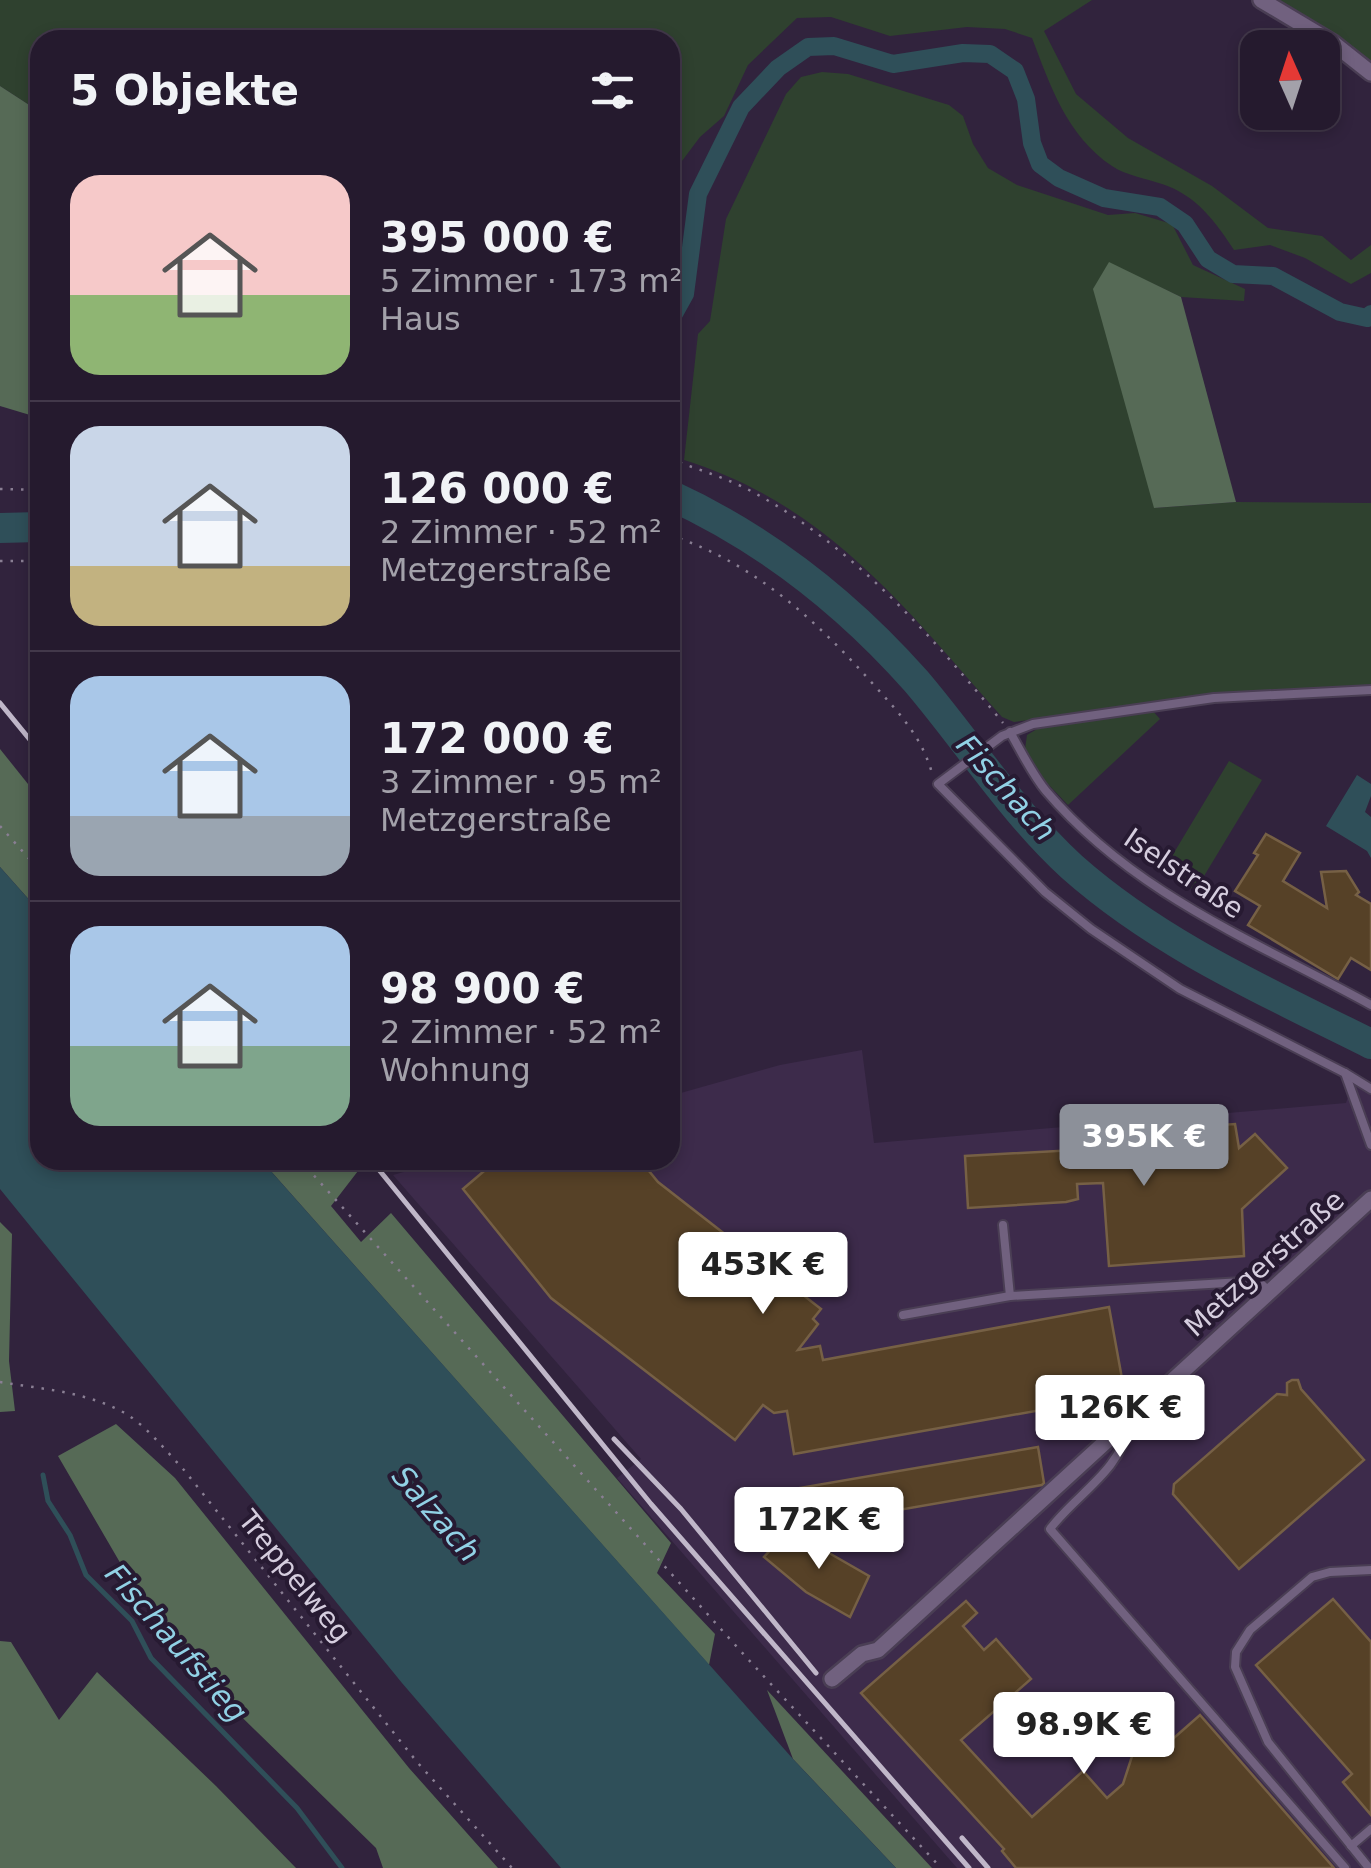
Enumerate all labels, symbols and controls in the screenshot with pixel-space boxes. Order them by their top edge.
north arrow [1240,30,1340,130]
map controls [1240,30,1340,130]
icon: filters [585,63,640,118]
text: 5 Objekte [70,66,299,115]
text: 395 000 € [380,213,614,262]
icon: home [150,215,270,335]
text: 5 Zimmer · 173 m² [380,262,682,300]
text: Haus [380,300,461,338]
text: 126 000 € [380,464,614,513]
icon: home [150,466,270,586]
text: 2 Zimmer · 52 m² [380,513,662,551]
text: Metzgerstraße [380,551,612,589]
text: 172 000 € [380,714,614,763]
icon: home [150,716,270,836]
water label: Fischach [950,727,1063,848]
text: 3 Zimmer · 95 m² [380,763,662,801]
text: Metzgerstraße [380,801,612,839]
street label: Iselstraße [1118,821,1250,925]
text: 98 900 € [380,964,585,1013]
icon: home [150,966,270,1086]
text: 2 Zimmer · 52 m² [380,1013,662,1051]
text: Wohnung [380,1051,531,1089]
pin: 395K € [1063,1104,1225,1189]
text: 395K € [1082,1117,1207,1155]
street label: Metzgerstraße [1178,1183,1351,1343]
pin: 453K € [682,1232,844,1317]
text: 453K € [701,1245,826,1283]
pin: 126K € [1039,1375,1201,1460]
text: 126K € [1058,1388,1183,1426]
water label: Salzach [385,1459,487,1569]
pin: 172K € [738,1487,900,1572]
text: 172K € [757,1500,882,1538]
street label: Treppelweg [231,1503,358,1649]
water label: Fischaufstieg [98,1557,255,1729]
pin: 98.9K € [992,1692,1176,1777]
text: 98.9K € [1015,1705,1153,1743]

